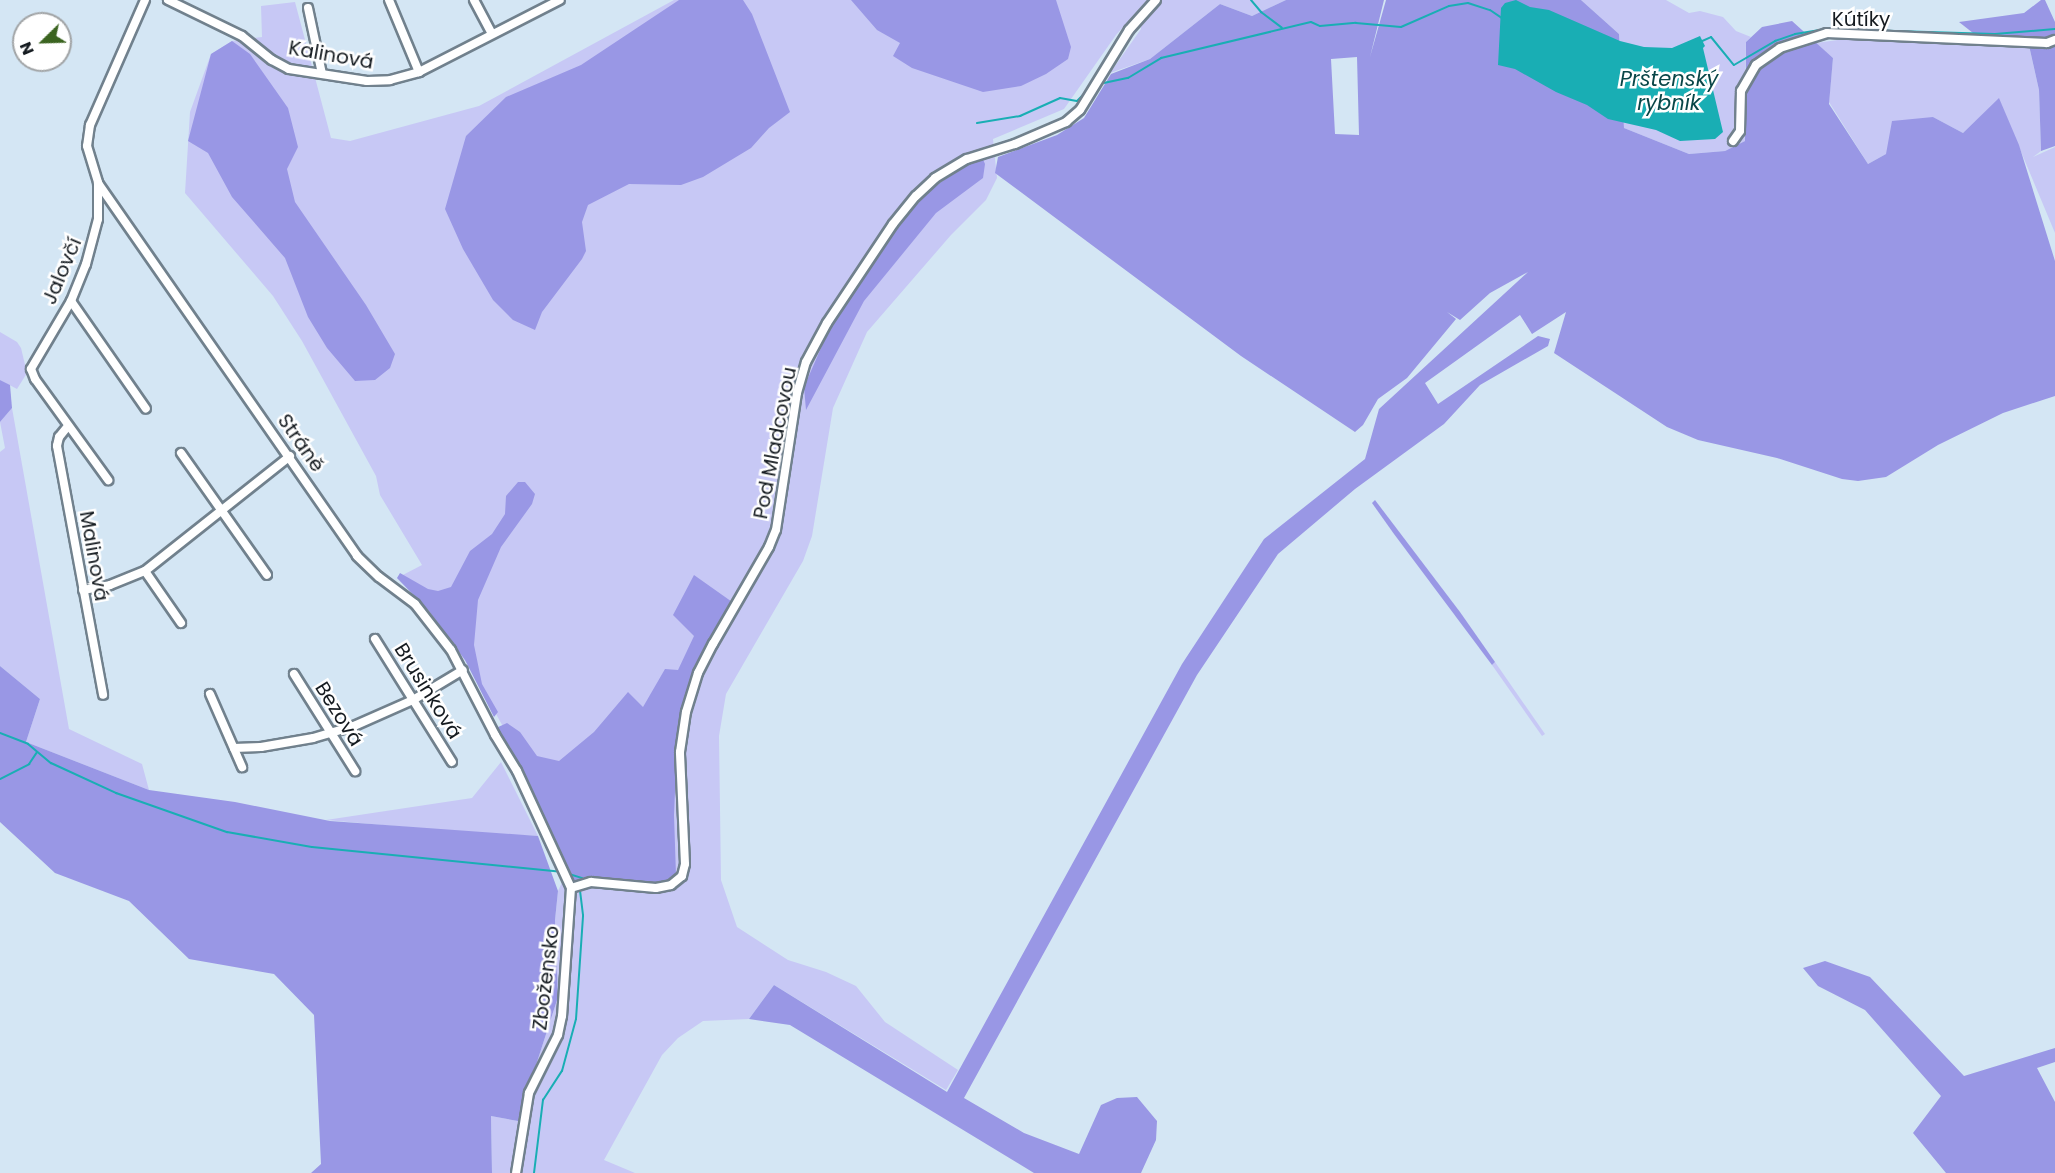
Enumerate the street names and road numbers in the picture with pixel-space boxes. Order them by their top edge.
street label: Kútíky [1832,7,1890,31]
street label: Kalinová [287,36,375,74]
street label: Jalovčí [37,234,87,308]
street label: Pod Mladcovou [749,365,801,521]
street label: Stráně [272,409,330,477]
street label: Malinová [74,509,114,603]
street label: Brusinková [389,639,467,743]
street label: Bezová [310,677,368,751]
street label: Zbožensko [528,924,564,1032]

